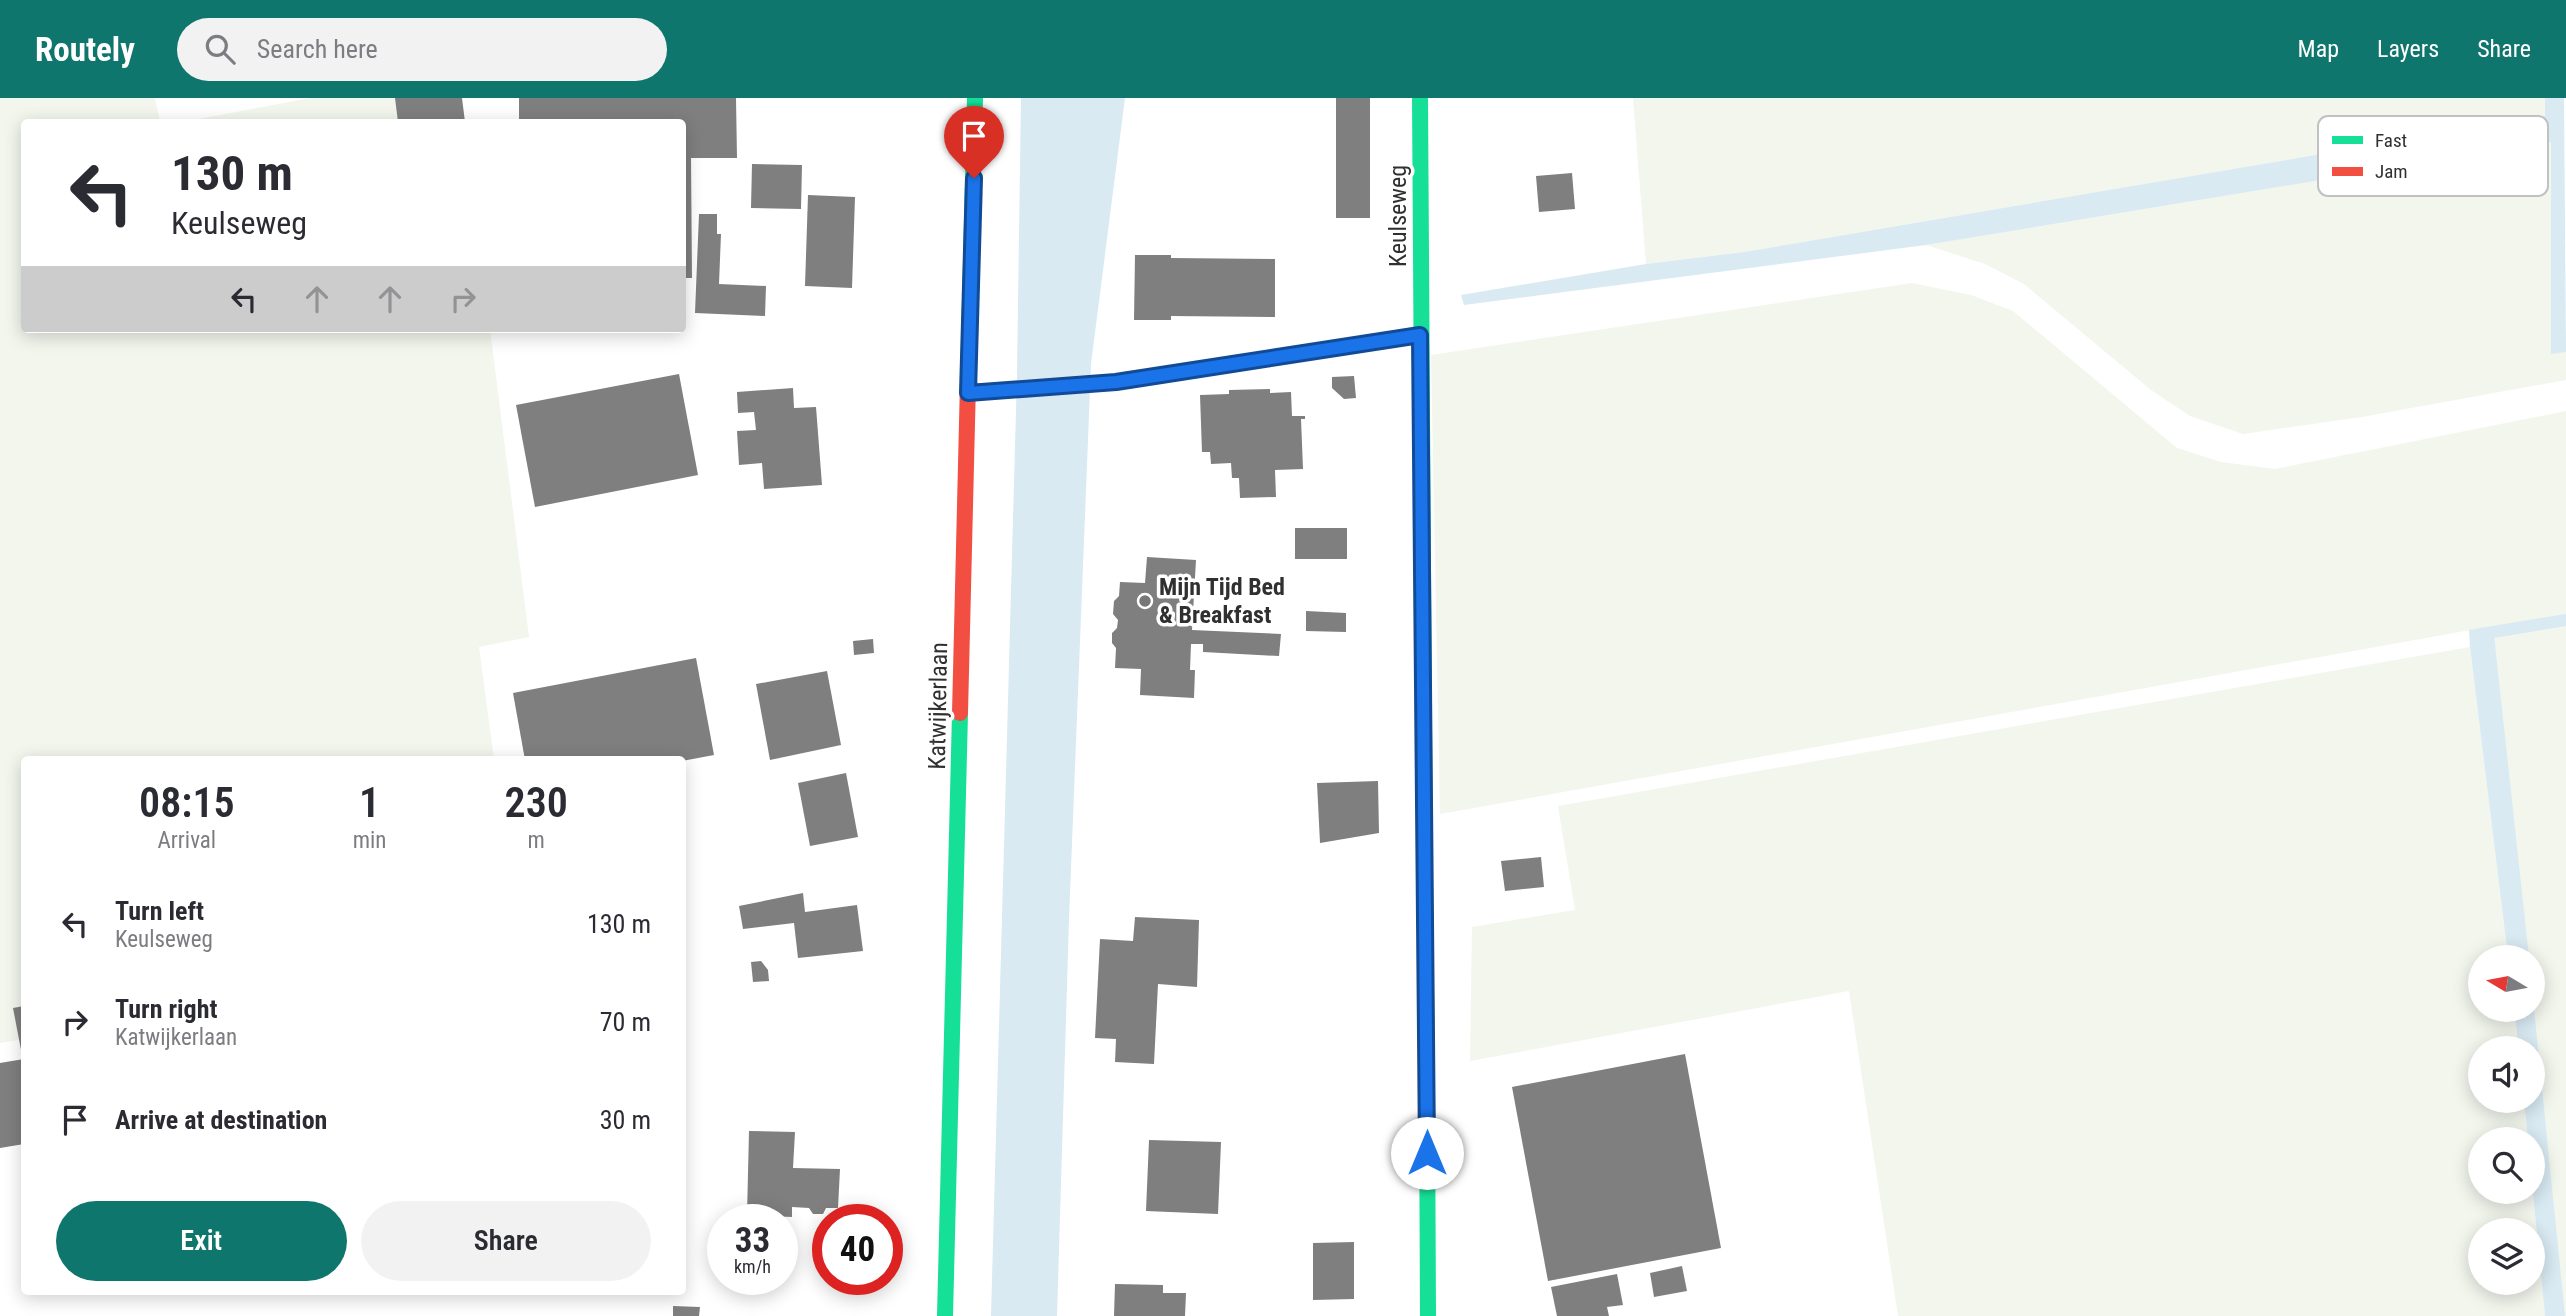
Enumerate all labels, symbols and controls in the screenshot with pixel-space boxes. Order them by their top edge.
search box [177,18,667,81]
text: Routely [35,30,135,69]
icon: search [201,30,239,68]
text: Search here [257,34,378,64]
text: Map [2298,35,2339,63]
text: Layers [2377,35,2439,63]
text: Share [2477,35,2531,63]
pin [944,106,1004,178]
legend [2318,116,2548,196]
icon: arrive [955,117,993,155]
text: Fast [2375,129,2407,152]
text: 130 m [171,145,293,202]
icon: left [56,147,147,238]
text: Jam [2375,160,2408,183]
street label: Keulseweg [1384,165,1412,267]
text: Keulseweg [171,204,307,242]
icon: left [225,280,263,318]
icon: ahead [298,280,336,318]
icon: ahead [371,280,409,318]
icon: right [444,280,482,318]
place label: Mijn Tijd Bed & Breakfast [1159,573,1285,629]
marker: Mijn Tijd Bed & Breakfast [1137,593,1153,609]
street label: Katwijkerlaan [923,642,953,770]
text: 08:15 [139,778,235,827]
text: 1 [359,778,380,827]
text: 230 [505,778,568,827]
text: Arrival [158,827,216,854]
text: min [353,827,386,854]
text: m [528,827,545,854]
text: Turn left [115,896,204,926]
icon: left [56,905,94,943]
text: 130 m [587,909,651,939]
text: Keulseweg [115,926,213,953]
north arrow [2468,945,2544,1022]
map controls [2468,945,2545,1295]
text: Turn right [115,994,217,1024]
icon: right [56,1003,94,1041]
text: 70 m [600,1007,651,1037]
text: Katwijkerlaan [115,1024,237,1051]
button: sound [2468,1036,2545,1113]
icon: arrive [56,1101,94,1139]
text: Arrive at destination [115,1105,327,1135]
text: 30 m [600,1105,651,1135]
position arrow [1390,1116,1464,1190]
button: search [2468,1127,2545,1204]
button: Exit [56,1201,347,1281]
button: Share [361,1201,651,1281]
speed limit sign: 40 [812,1204,903,1295]
button: layers [2468,1218,2545,1295]
text: 33 [735,1220,770,1261]
text: km/h [734,1256,771,1277]

